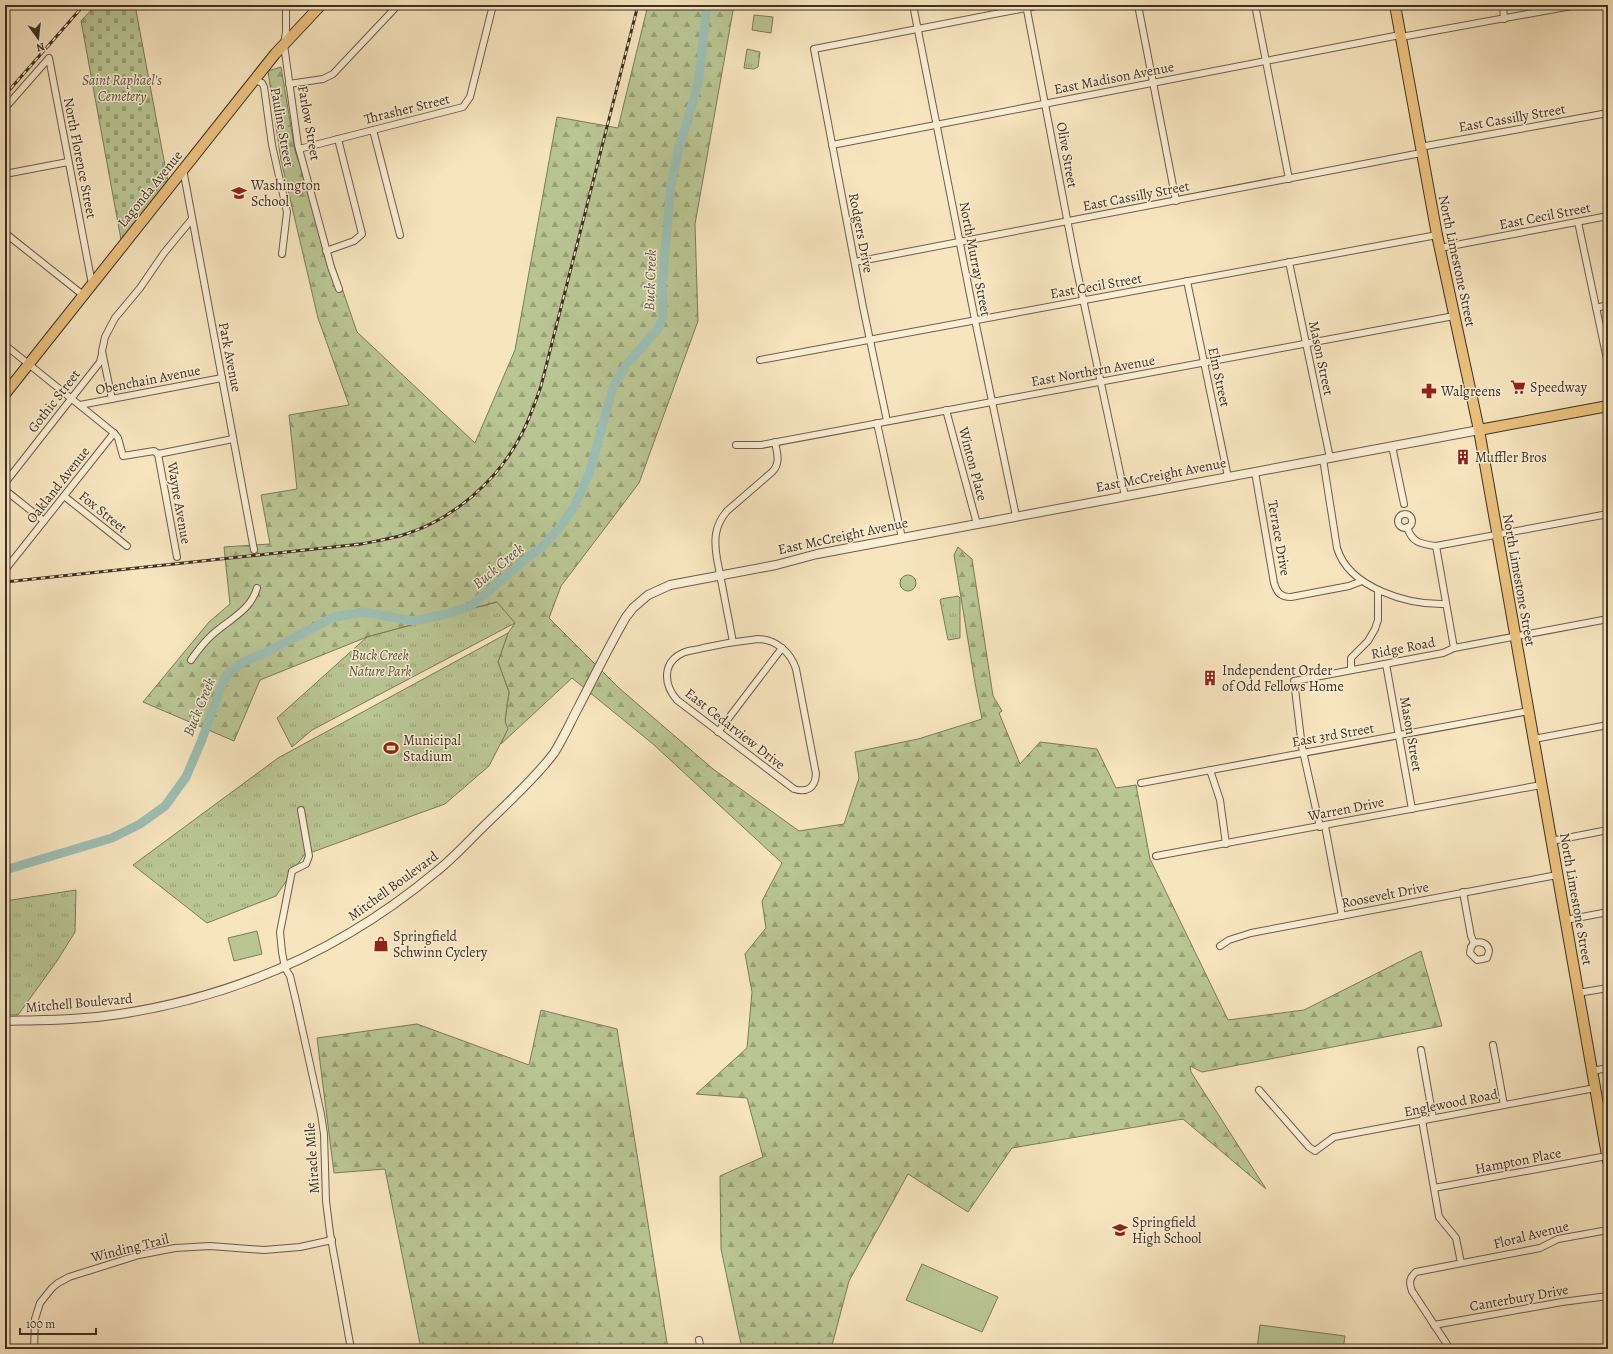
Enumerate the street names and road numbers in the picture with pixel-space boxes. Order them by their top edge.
street label: East Madison Avenue [1052,57,1176,99]
street label: Farlow Street [293,84,325,162]
street label: Pauline Street [266,86,298,168]
street label: Thrasher Street [362,89,452,129]
street label: North Florence Street [59,96,101,221]
street label: East Cassilly Street [1457,99,1567,137]
street label: Olive Street [1052,121,1082,190]
street label: Lagonda Avenue [113,147,187,231]
street label: East Cassilly Street [1081,176,1191,216]
street label: Rodgers Drive [844,191,878,275]
street label: North Limestone Street [1434,193,1480,329]
street label: East Cecil Street [1498,198,1593,234]
street label: North Murray Street [955,200,996,318]
street label: East Cecil Street [1049,269,1144,303]
street label: Mason Street [1304,319,1338,397]
street label: Park Avenue [214,320,246,394]
street label: Elm Street [1203,345,1235,409]
street label: East Northern Avenue [1030,351,1156,391]
street label: Obenchain Avenue [94,360,202,400]
street label: Gothic Street [23,365,85,436]
street label: Winton Place [954,424,992,503]
street label: Oakland Avenue [22,443,94,527]
street label: East McCreight Avenue [1094,453,1228,497]
street label: Wayne Avenue [162,460,196,545]
street label: Fox Street [75,487,131,538]
street label: Terrace Drive [1263,499,1295,577]
street label: North Limestone Street [1498,512,1540,648]
street label: East McCreight Avenue [776,513,910,559]
street label: Ridge Road [1369,632,1437,664]
street label: East Cedarview Drive [681,684,789,774]
street label: Mason Street [1395,695,1427,773]
street label: East 3rd Street [1290,718,1376,752]
street label: Warren Drive [1305,792,1386,826]
street label: North Limestone Street [1555,831,1597,967]
street label: Mitchell Boulevard [344,846,442,925]
street label: Roosevelt Drive [1340,877,1430,913]
street label: Mitchell Boulevard [25,989,134,1017]
street label: Englewood Road [1402,1084,1500,1121]
street label: Miracle Mile [300,1122,324,1194]
street label: Hampton Place [1473,1143,1563,1179]
street label: Floral Avenue [1491,1216,1571,1254]
street label: Winding Trail [88,1229,171,1267]
street label: Canterbury Drive [1468,1280,1570,1316]

